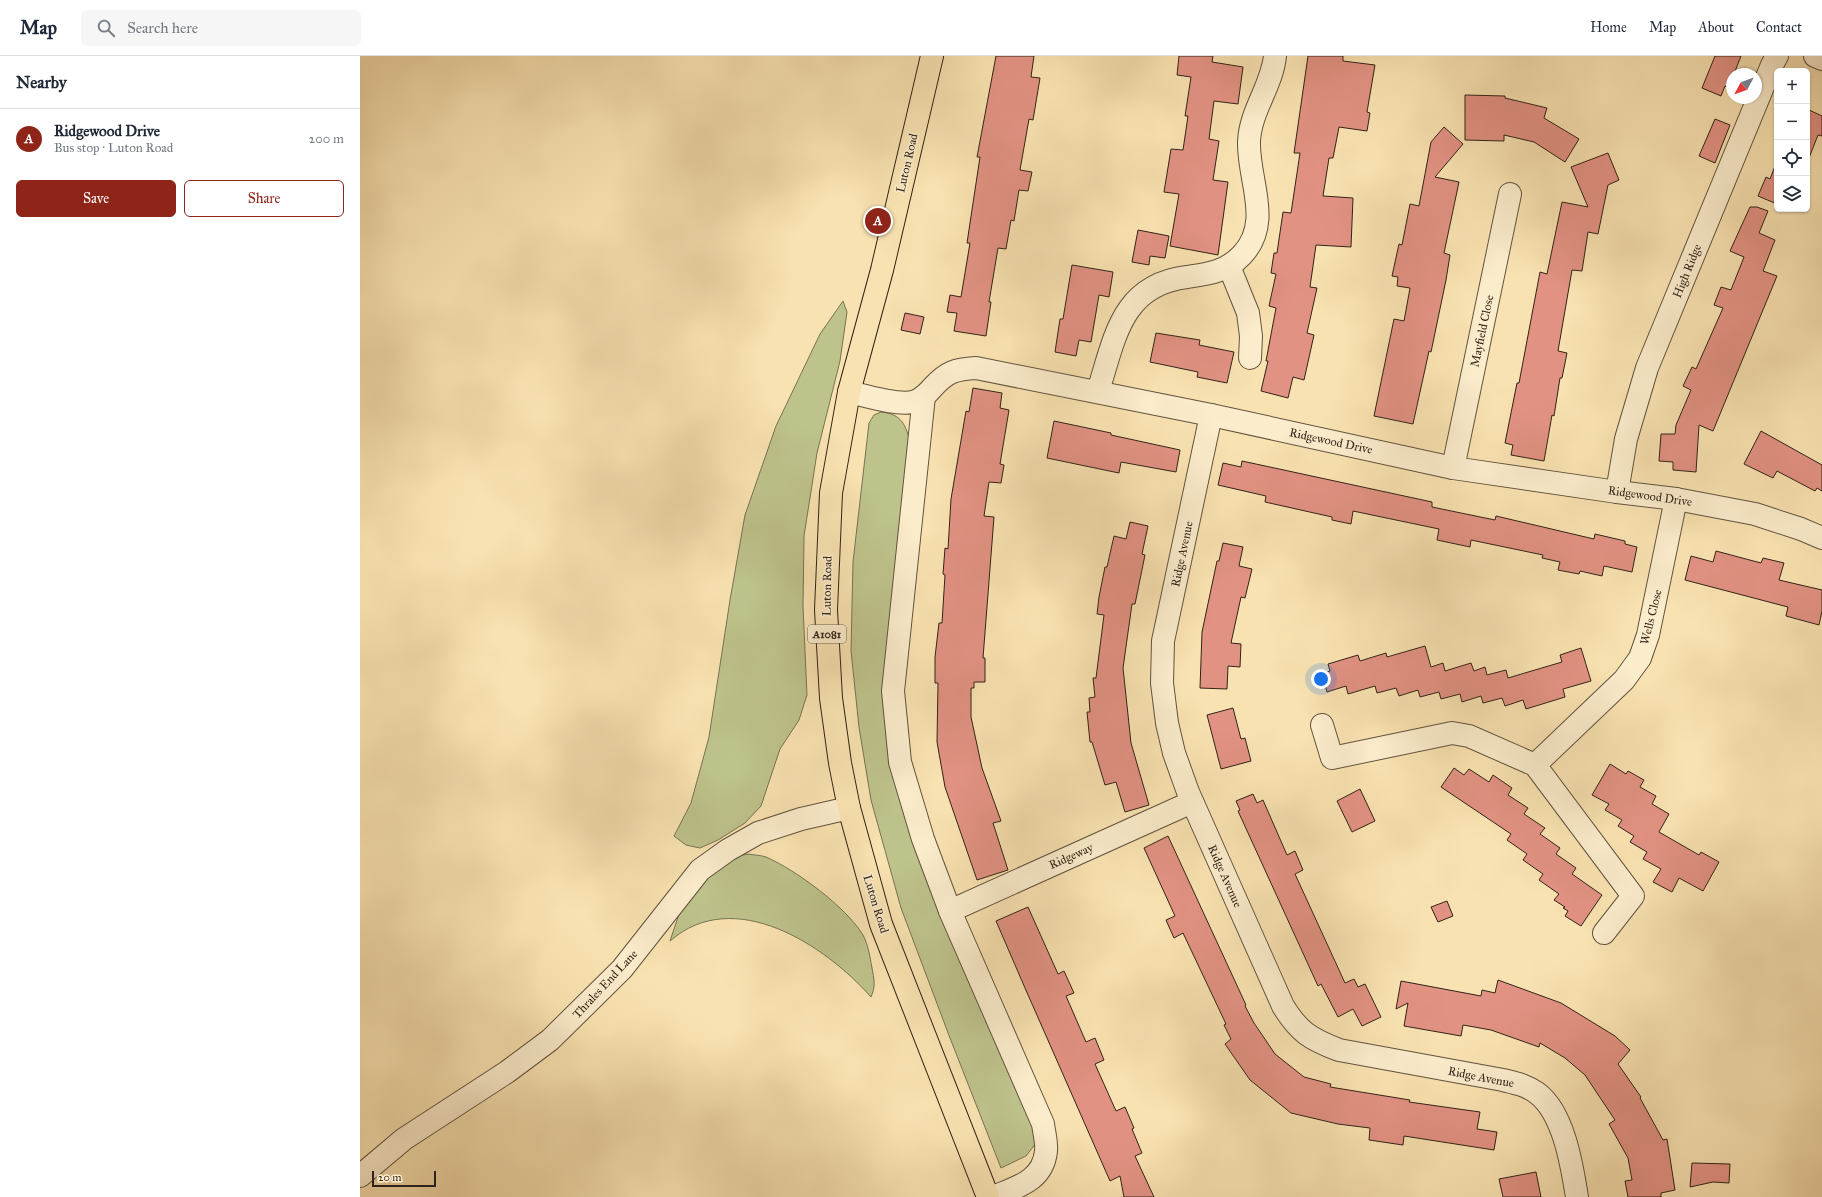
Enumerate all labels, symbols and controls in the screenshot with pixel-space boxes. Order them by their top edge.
search box [81,10,361,46]
text: Map [20,16,57,39]
icon: search [95,17,117,39]
text: Search here [127,19,198,37]
text: Home [1590,19,1627,36]
text: Map [1649,19,1676,36]
text: About [1698,19,1734,36]
text: Contact [1756,19,1802,36]
north arrow [1726,68,1762,104]
map controls [1774,68,1810,212]
button: + [1774,68,1810,104]
text: Nearby [16,72,67,93]
button: − [1774,104,1810,140]
text: Ridgewood Drive [54,122,160,140]
text: A [25,131,33,147]
text: 200 m [309,131,344,147]
street label: Luton Road [893,132,921,194]
text: Bus stop · Luton Road [54,140,173,156]
button: locate [1774,140,1810,176]
button: layers [1774,176,1810,212]
button: Save [16,180,176,217]
button: Share [184,180,344,217]
pin: A [865,206,891,236]
street label: High Ridge [1670,242,1705,300]
street label: Mayfield Close [1468,294,1496,368]
street label: Ridgewood Drive [1288,425,1374,458]
street label: Ridgewood Drive [1607,483,1693,510]
street label: Ridge Avenue [1168,520,1197,588]
street label: Luton Road [819,556,835,616]
street label: Wells Close [1637,588,1665,646]
road number: A1081 [808,625,846,643]
your location [1311,669,1331,689]
street label: Ridgeway [1047,840,1096,873]
street label: Ridge Avenue [1204,843,1245,910]
street label: Luton Road [860,873,892,935]
street label: Thrales End Lane [570,947,640,1021]
street label: Ridge Avenue [1447,1064,1515,1091]
scale bar [372,1169,436,1188]
text: 20 m [378,1171,401,1184]

